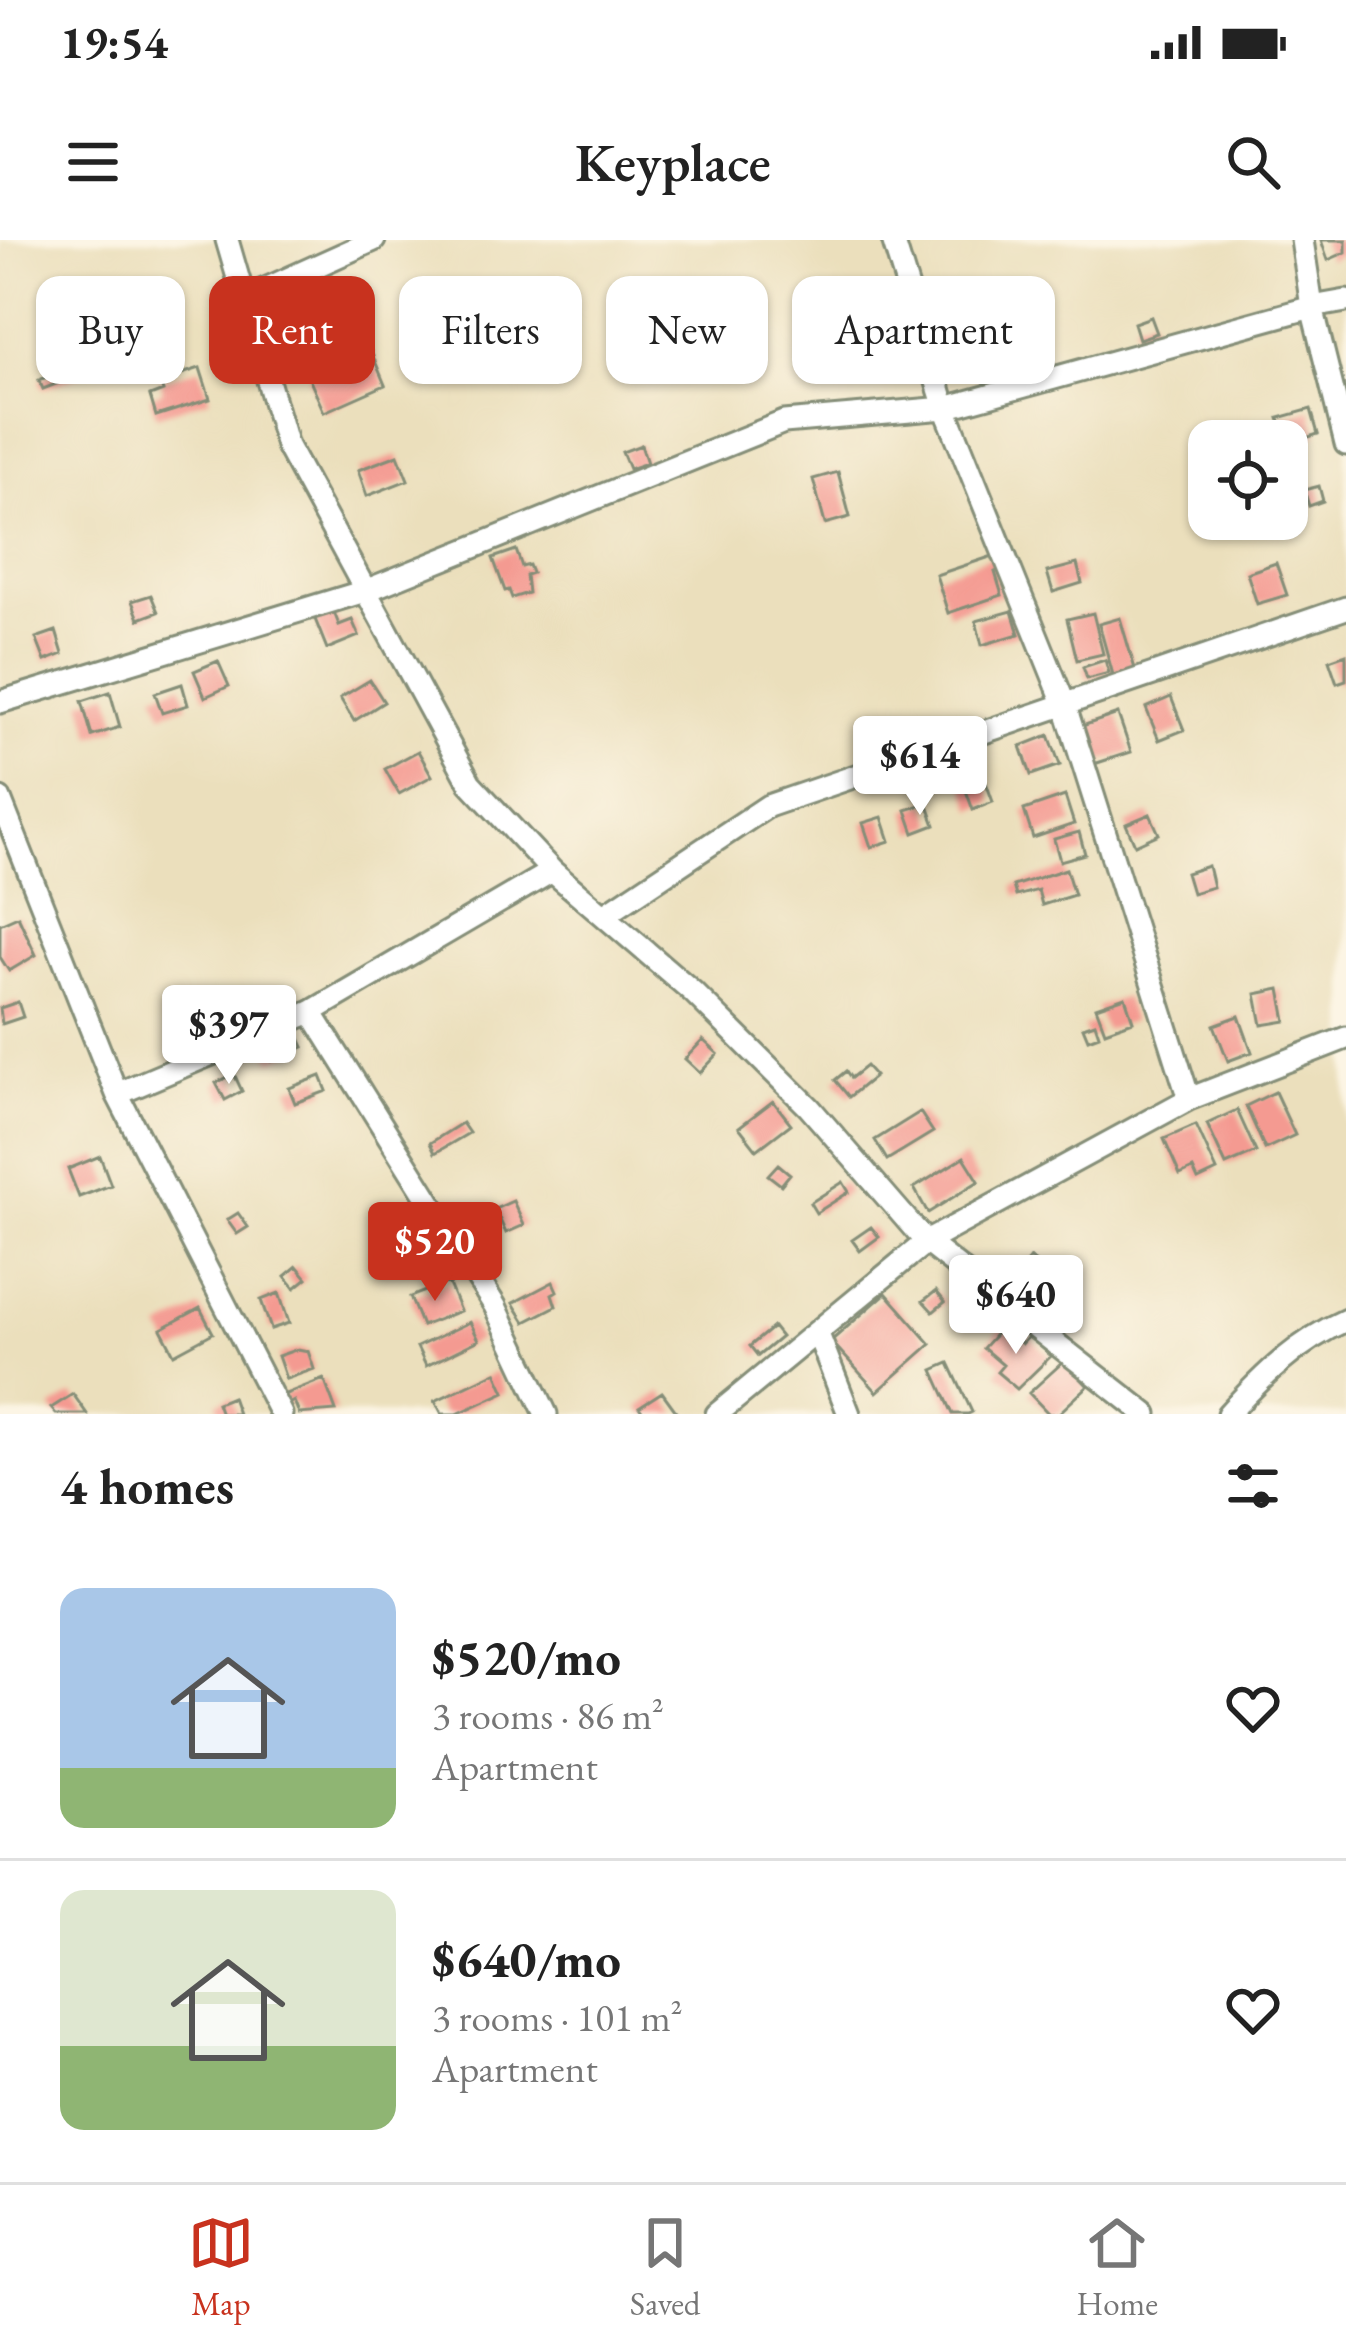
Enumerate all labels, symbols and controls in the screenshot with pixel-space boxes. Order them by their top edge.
text: 19:54 [60,13,168,71]
text: Keyplace [575,127,771,197]
icon: menu [60,129,126,195]
icon: search [1220,129,1286,195]
chip: Buy [36,276,185,384]
chip: Rent [209,276,375,384]
chip: Filters [399,276,582,384]
chip: New [606,276,768,384]
chip: Apartment [792,276,1055,384]
map controls [1188,420,1308,540]
button: locate [1188,420,1308,540]
pin: $614 [849,716,991,818]
text: $614 [880,729,960,780]
pin: $397 [158,985,300,1087]
text: $397 [189,998,269,1049]
pin: $520 [364,1202,506,1304]
text: $520 [395,1215,475,1266]
pin: $640 [945,1255,1087,1357]
text: $640 [976,1268,1056,1319]
text: 4 homes [60,1453,234,1519]
icon: filters [1220,1453,1286,1519]
text: $520/mo [432,1624,621,1690]
icon: home [156,1636,300,1780]
icon: heart [1220,1675,1286,1741]
text: 3 rooms · 86 m² [432,1690,664,1741]
text: Apartment [432,1741,598,1792]
text: $640/mo [432,1926,621,1992]
icon: home [156,1938,300,2082]
icon: heart [1220,1977,1286,2043]
text: 3 rooms · 101 m² [432,1992,683,2043]
text: Apartment [432,2043,598,2094]
tab: Map [188,2210,254,2325]
tab: Saved [630,2210,701,2325]
tab: Home [1076,2210,1158,2325]

